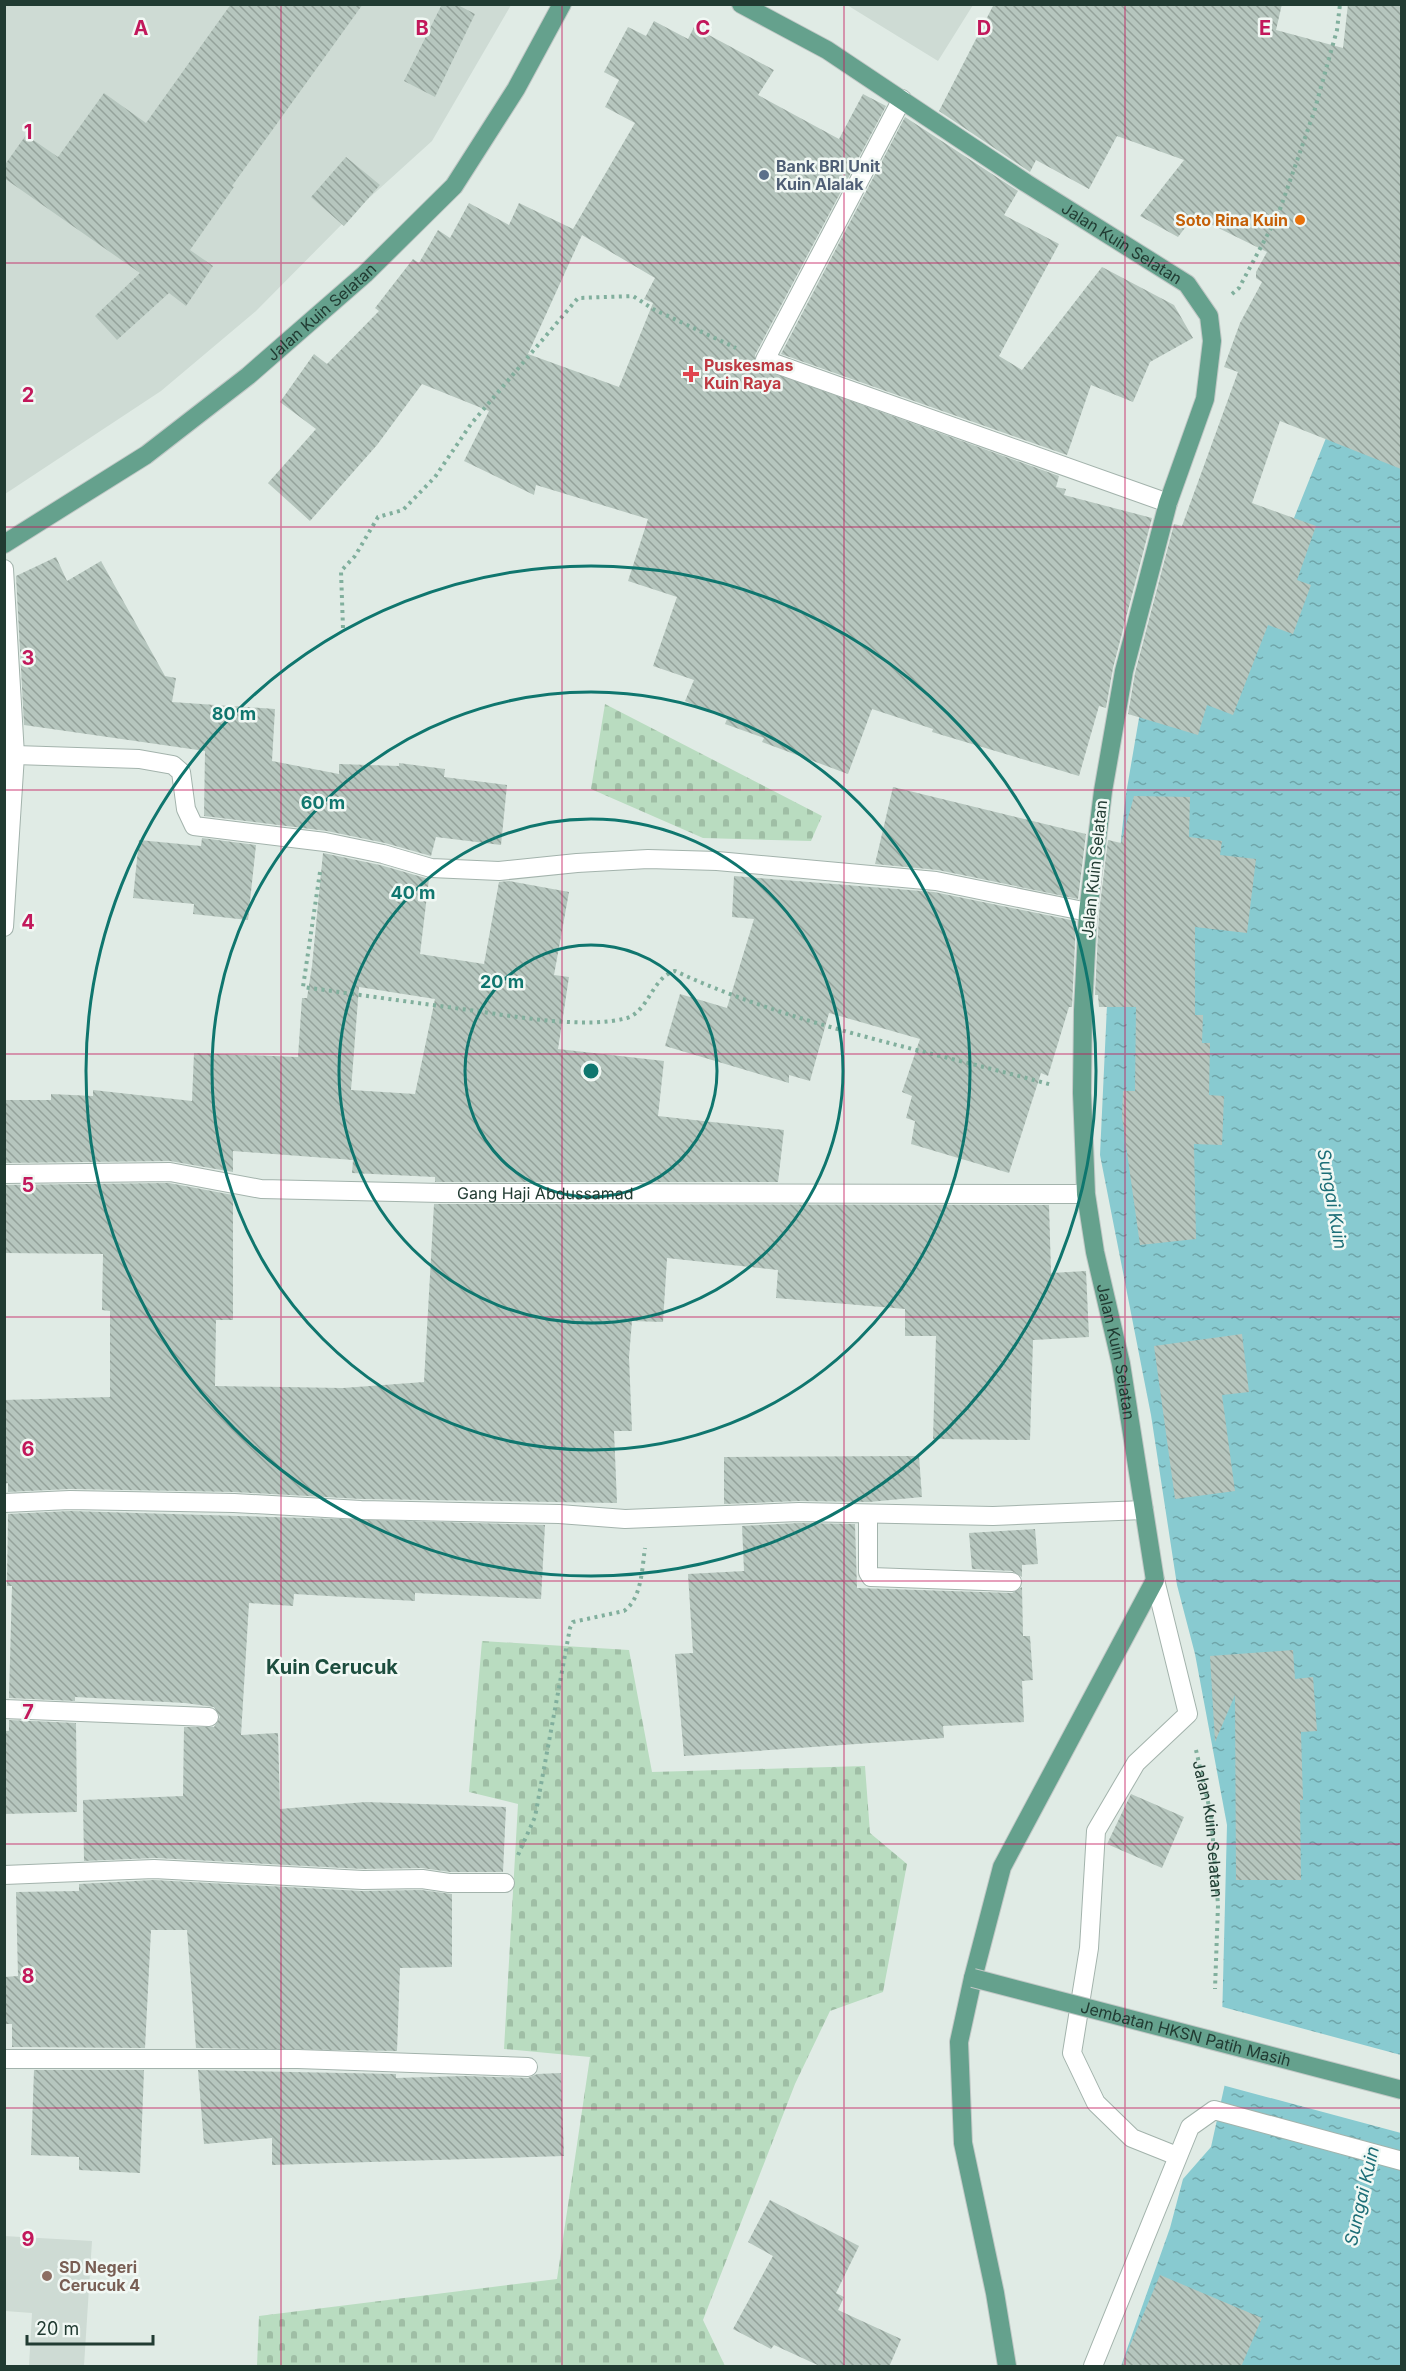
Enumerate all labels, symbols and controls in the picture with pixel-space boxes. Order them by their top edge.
text: A [134,16,149,40]
text: B [415,16,429,40]
text: C [696,16,710,40]
text: D [977,16,991,40]
text: E [1259,16,1271,40]
text: 1 [24,120,32,144]
place label: Bank BRI Unit Kuin Alalak [776,156,880,194]
marker: Bank BRI Unit Kuin Alalak [757,168,771,182]
street label: Jalan Kuin Selatan [1058,198,1186,288]
place label: Soto Rina Kuin [1175,210,1288,230]
marker: Soto Rina Kuin [1293,213,1307,227]
street label: Jalan Kuin Selatan [263,259,380,365]
place label: Puskesmas Kuin Raya [704,355,794,393]
marker: Puskesmas Kuin Raya [682,365,700,383]
text: 2 [22,383,34,407]
text: 3 [22,646,34,670]
text: 80 m [212,703,256,724]
text: 60 m [301,792,345,813]
street label: Jalan Kuin Selatan [1077,799,1111,939]
text: 40 m [391,882,436,903]
text: 4 [21,910,35,934]
text: 20 m [480,971,524,992]
centre of rings [581,1061,601,1081]
water label: Sungai Kuin [1313,1147,1352,1251]
text: 5 [22,1173,34,1197]
street label: Gang Haji Abdussamad [457,1183,634,1203]
street label: Jalan Kuin Selatan [1093,1281,1140,1421]
text: 6 [22,1437,35,1461]
district label: Kuin Cerucuk [266,1655,398,1679]
text: 7 [22,1700,34,1724]
street label: Jalan Kuin Selatan [1189,1758,1227,1898]
text: 8 [21,1964,35,1988]
street label: Jembatan HKSN Patih Masih [1079,1997,1293,2071]
water label: Sungai Kuin [1340,2144,1383,2248]
text: 9 [22,2227,35,2251]
place label: SD Negeri Cerucuk 4 [59,2257,140,2295]
marker: SD Negeri Cerucuk 4 [40,2269,54,2283]
scale bar [27,2308,153,2346]
text: 20 m [36,2318,79,2339]

